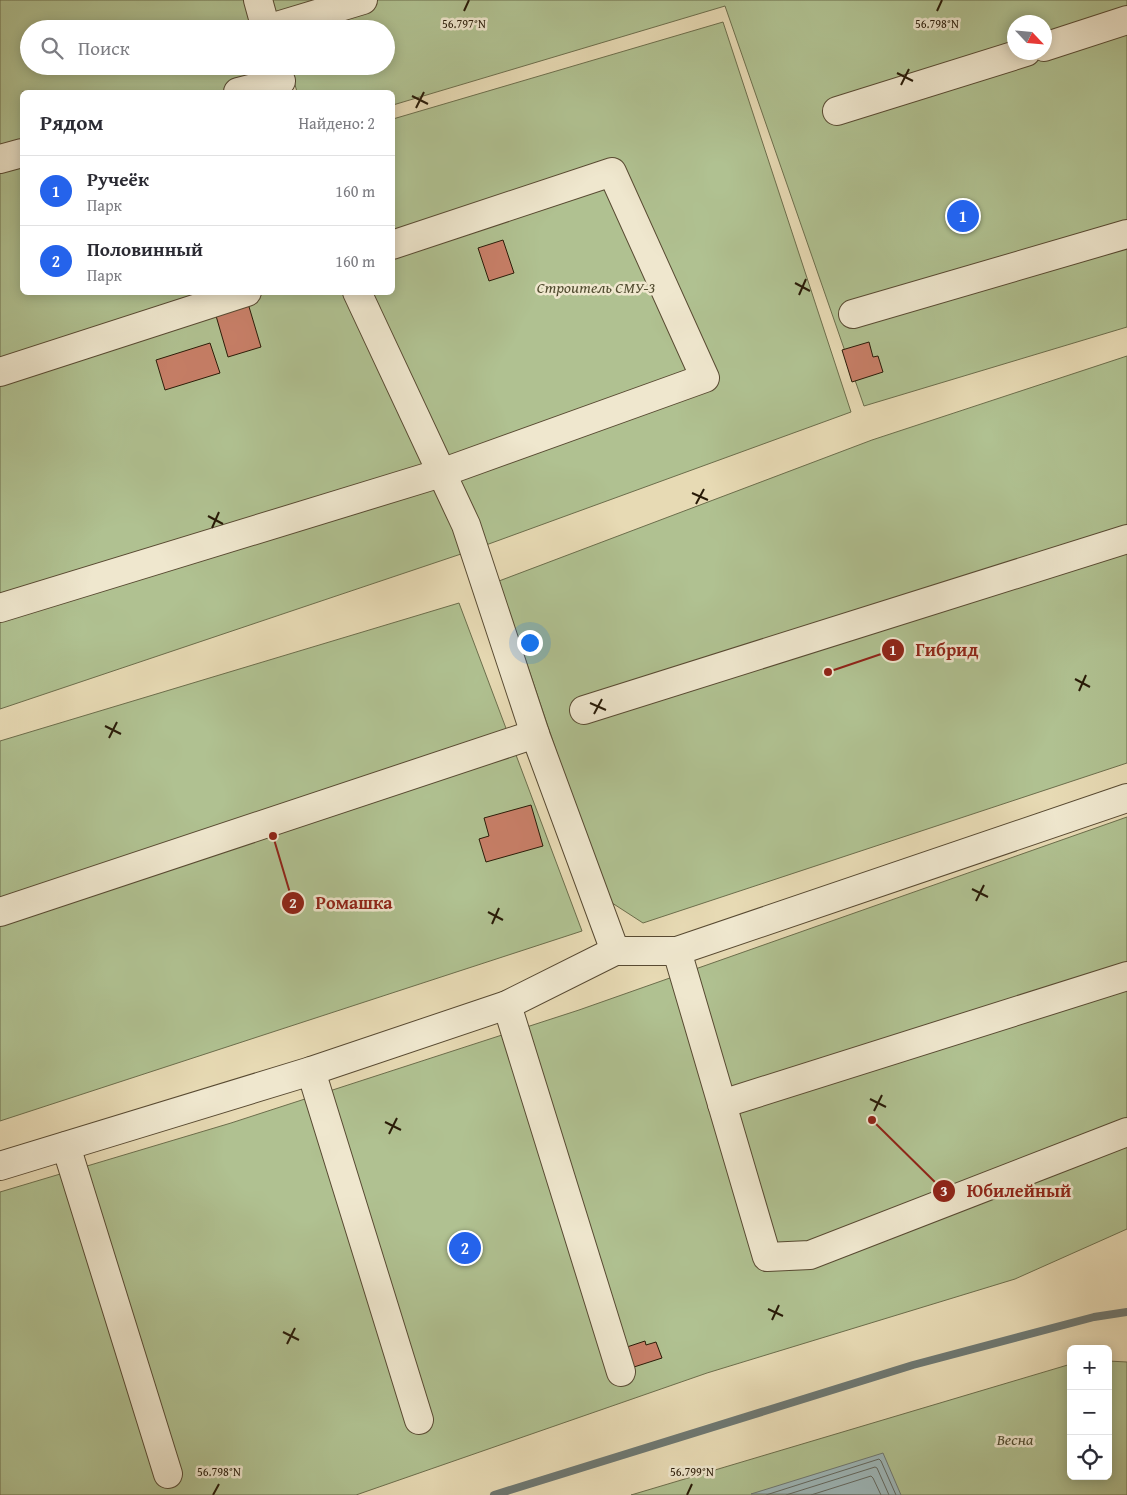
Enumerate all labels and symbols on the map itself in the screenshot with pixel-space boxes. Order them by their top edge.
text: 56.797°N [442,15,486,32]
text: 56.798°N [915,15,959,32]
north arrow [1007,15,1052,60]
pin: 1 [947,197,979,235]
park label: Строитель СМУ-3 [537,275,655,299]
your location [517,630,543,656]
callout: Гибрид [881,633,988,666]
text: Гибрид [916,636,978,663]
text: 1 [889,639,897,660]
callout: Ромашка [281,887,403,920]
text: Ромашка [315,889,393,916]
text: 2 [289,892,297,913]
callout: Юбилейный [932,1174,1081,1207]
text: Юбилейный [967,1177,1071,1204]
text: 3 [940,1180,948,1201]
pin: 2 [449,1229,481,1267]
park label: Весна [996,1427,1034,1451]
text: 56.798°N [197,1463,241,1480]
text: 56.799°N [670,1463,714,1480]

